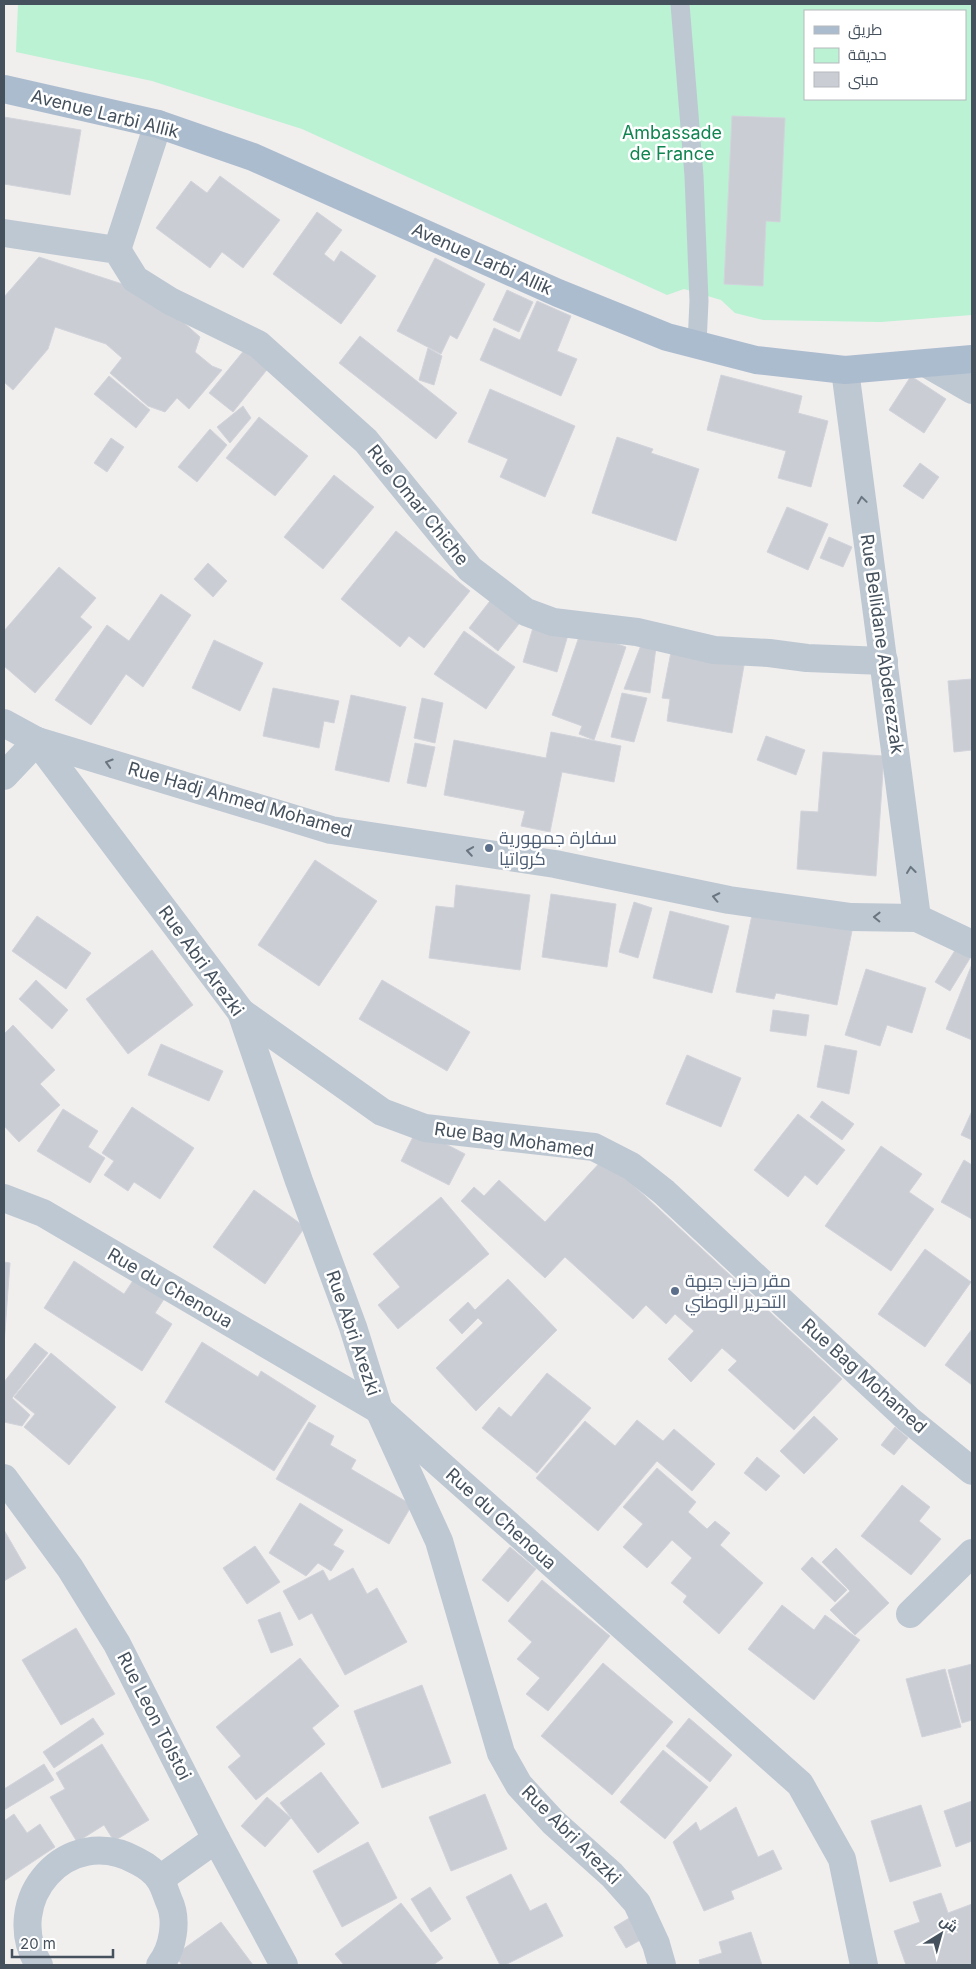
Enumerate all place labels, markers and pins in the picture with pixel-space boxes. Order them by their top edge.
place label: سفارة جمهورية كرواتيا [499,827,617,870]
marker: سفارة جمهورية كرواتيا [483,842,495,854]
place label: مقر حزب جبهة التحرير الوطني [685,1270,791,1316]
marker: مقر حزب جبهة التحرير الوطني [669,1285,681,1297]

